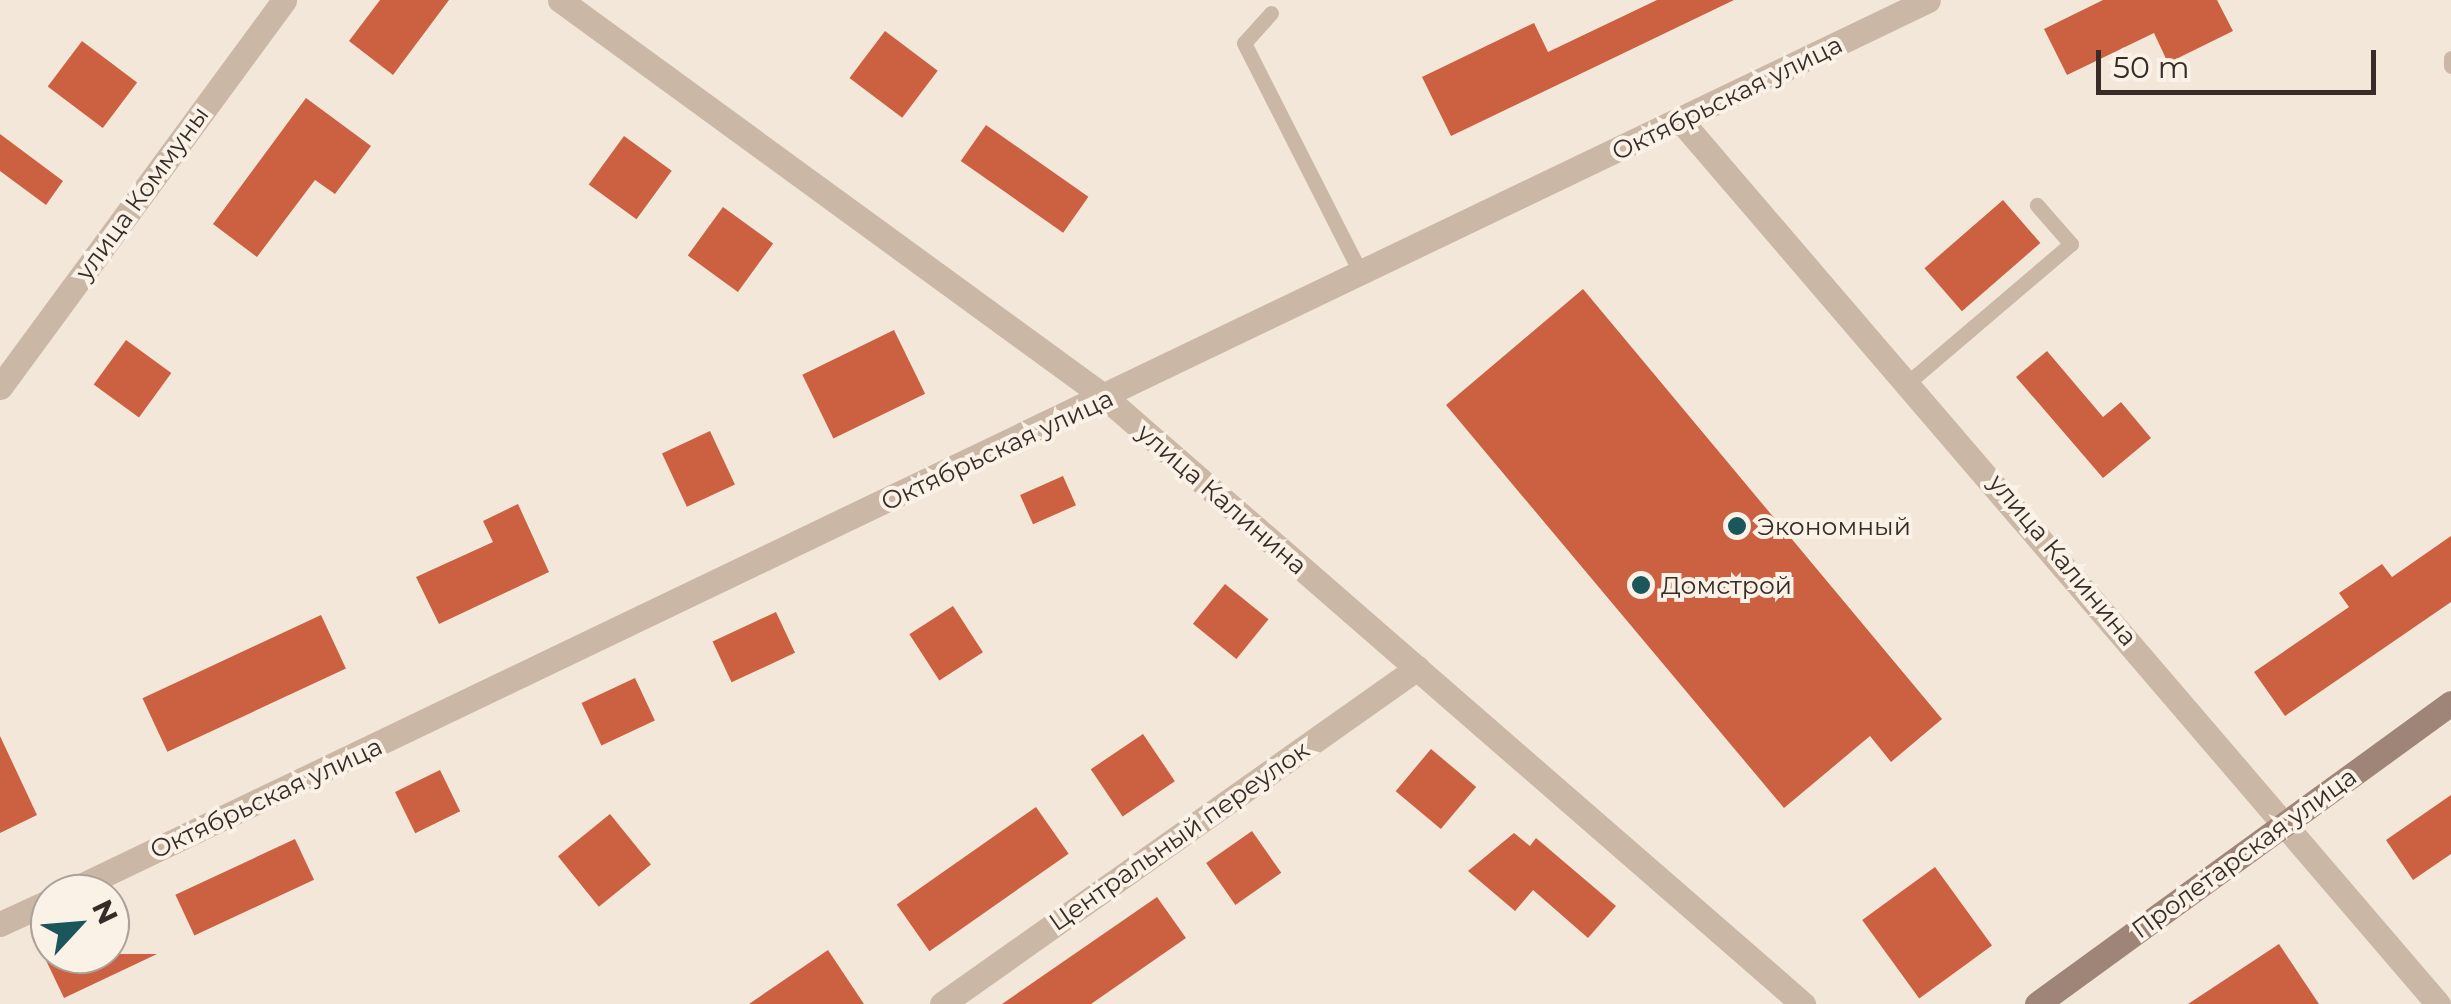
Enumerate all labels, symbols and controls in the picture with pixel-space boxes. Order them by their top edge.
street label: Октябрьская улица [1607,29,1847,167]
scale bar [2101,30,2381,92]
text: 50 m [2113,49,2190,86]
street label: улица Коммуны [69,100,215,286]
street label: Октябрьская улица [876,383,1118,517]
street label: улица Калинина [1131,417,1313,581]
street label: улица Калинина [1982,468,2144,652]
place label: Экономный [1757,511,1911,541]
marker: Экономный [1726,515,1748,537]
place label: Домстрой [1661,570,1792,600]
marker: Домстрой [1630,574,1652,596]
street label: Октябрьская улица [145,731,387,865]
street label: Центральный переулок [1043,735,1315,937]
street label: Пролетарская улица [2126,761,2362,945]
north arrow [30,874,130,974]
text: N [85,894,125,929]

